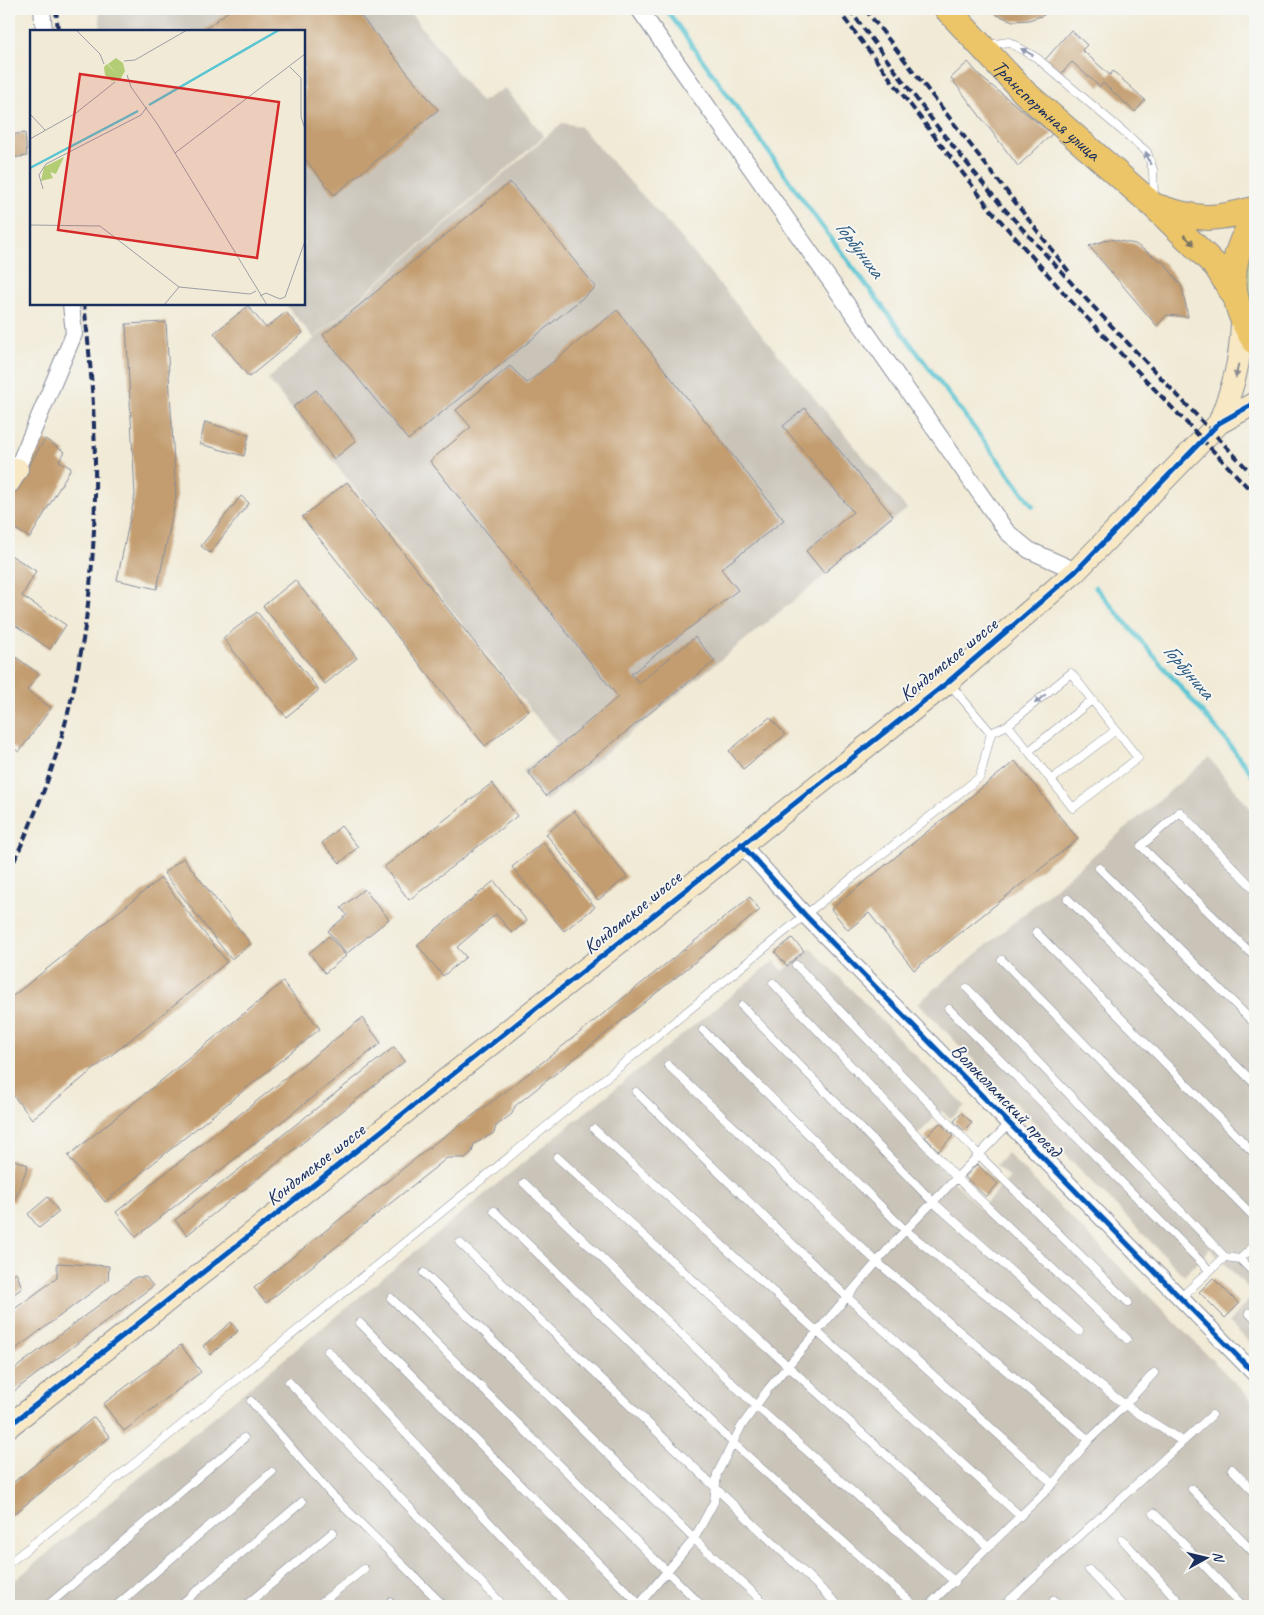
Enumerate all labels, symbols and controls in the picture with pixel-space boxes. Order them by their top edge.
inset map [30,30,305,305]
one-way arrow [1020,48,1035,56]
street label: Транспортная улица [987,54,1106,167]
one-way arrow [1144,151,1152,165]
water label: Горбуниха [830,215,891,284]
one-way arrow [1183,234,1195,246]
one-way arrow [1233,363,1241,379]
street label: Кондомское шоссе [894,611,1004,707]
water label: Горбуниха [1158,638,1221,705]
one-way arrow [1033,694,1046,705]
street label: Кондомское шоссе [578,864,688,960]
street label: Волоколамский проезд [946,1038,1069,1164]
street label: Кондомское шоссе [261,1117,371,1211]
north arrow [1182,1532,1232,1582]
text: N [1209,1551,1228,1564]

